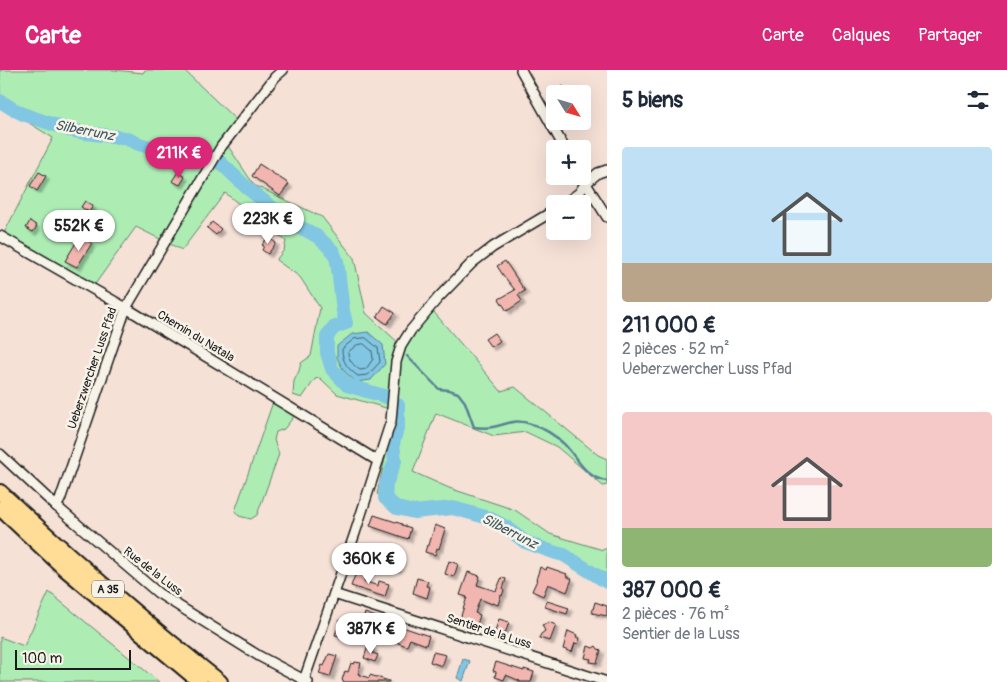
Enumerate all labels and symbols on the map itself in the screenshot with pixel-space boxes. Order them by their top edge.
north arrow [546,85,591,130]
water label: Silberrunz [54,116,118,145]
pin: 211K € [138,136,220,179]
pin: 223K € [227,202,309,245]
pin: 552K € [38,210,120,252]
street label: Ueberzwercher Luss Pfad [65,305,120,431]
street label: Chemin du Natala [154,307,238,366]
water label: Silberrunz [479,510,542,553]
pin: 360K € [328,542,410,585]
street label: Rue de la Luss [120,544,186,599]
road number: A 35 [92,580,124,598]
street label: Sentier de la Luss [445,611,534,652]
pin: 387K € [330,612,412,655]
scale bar [15,647,131,670]

